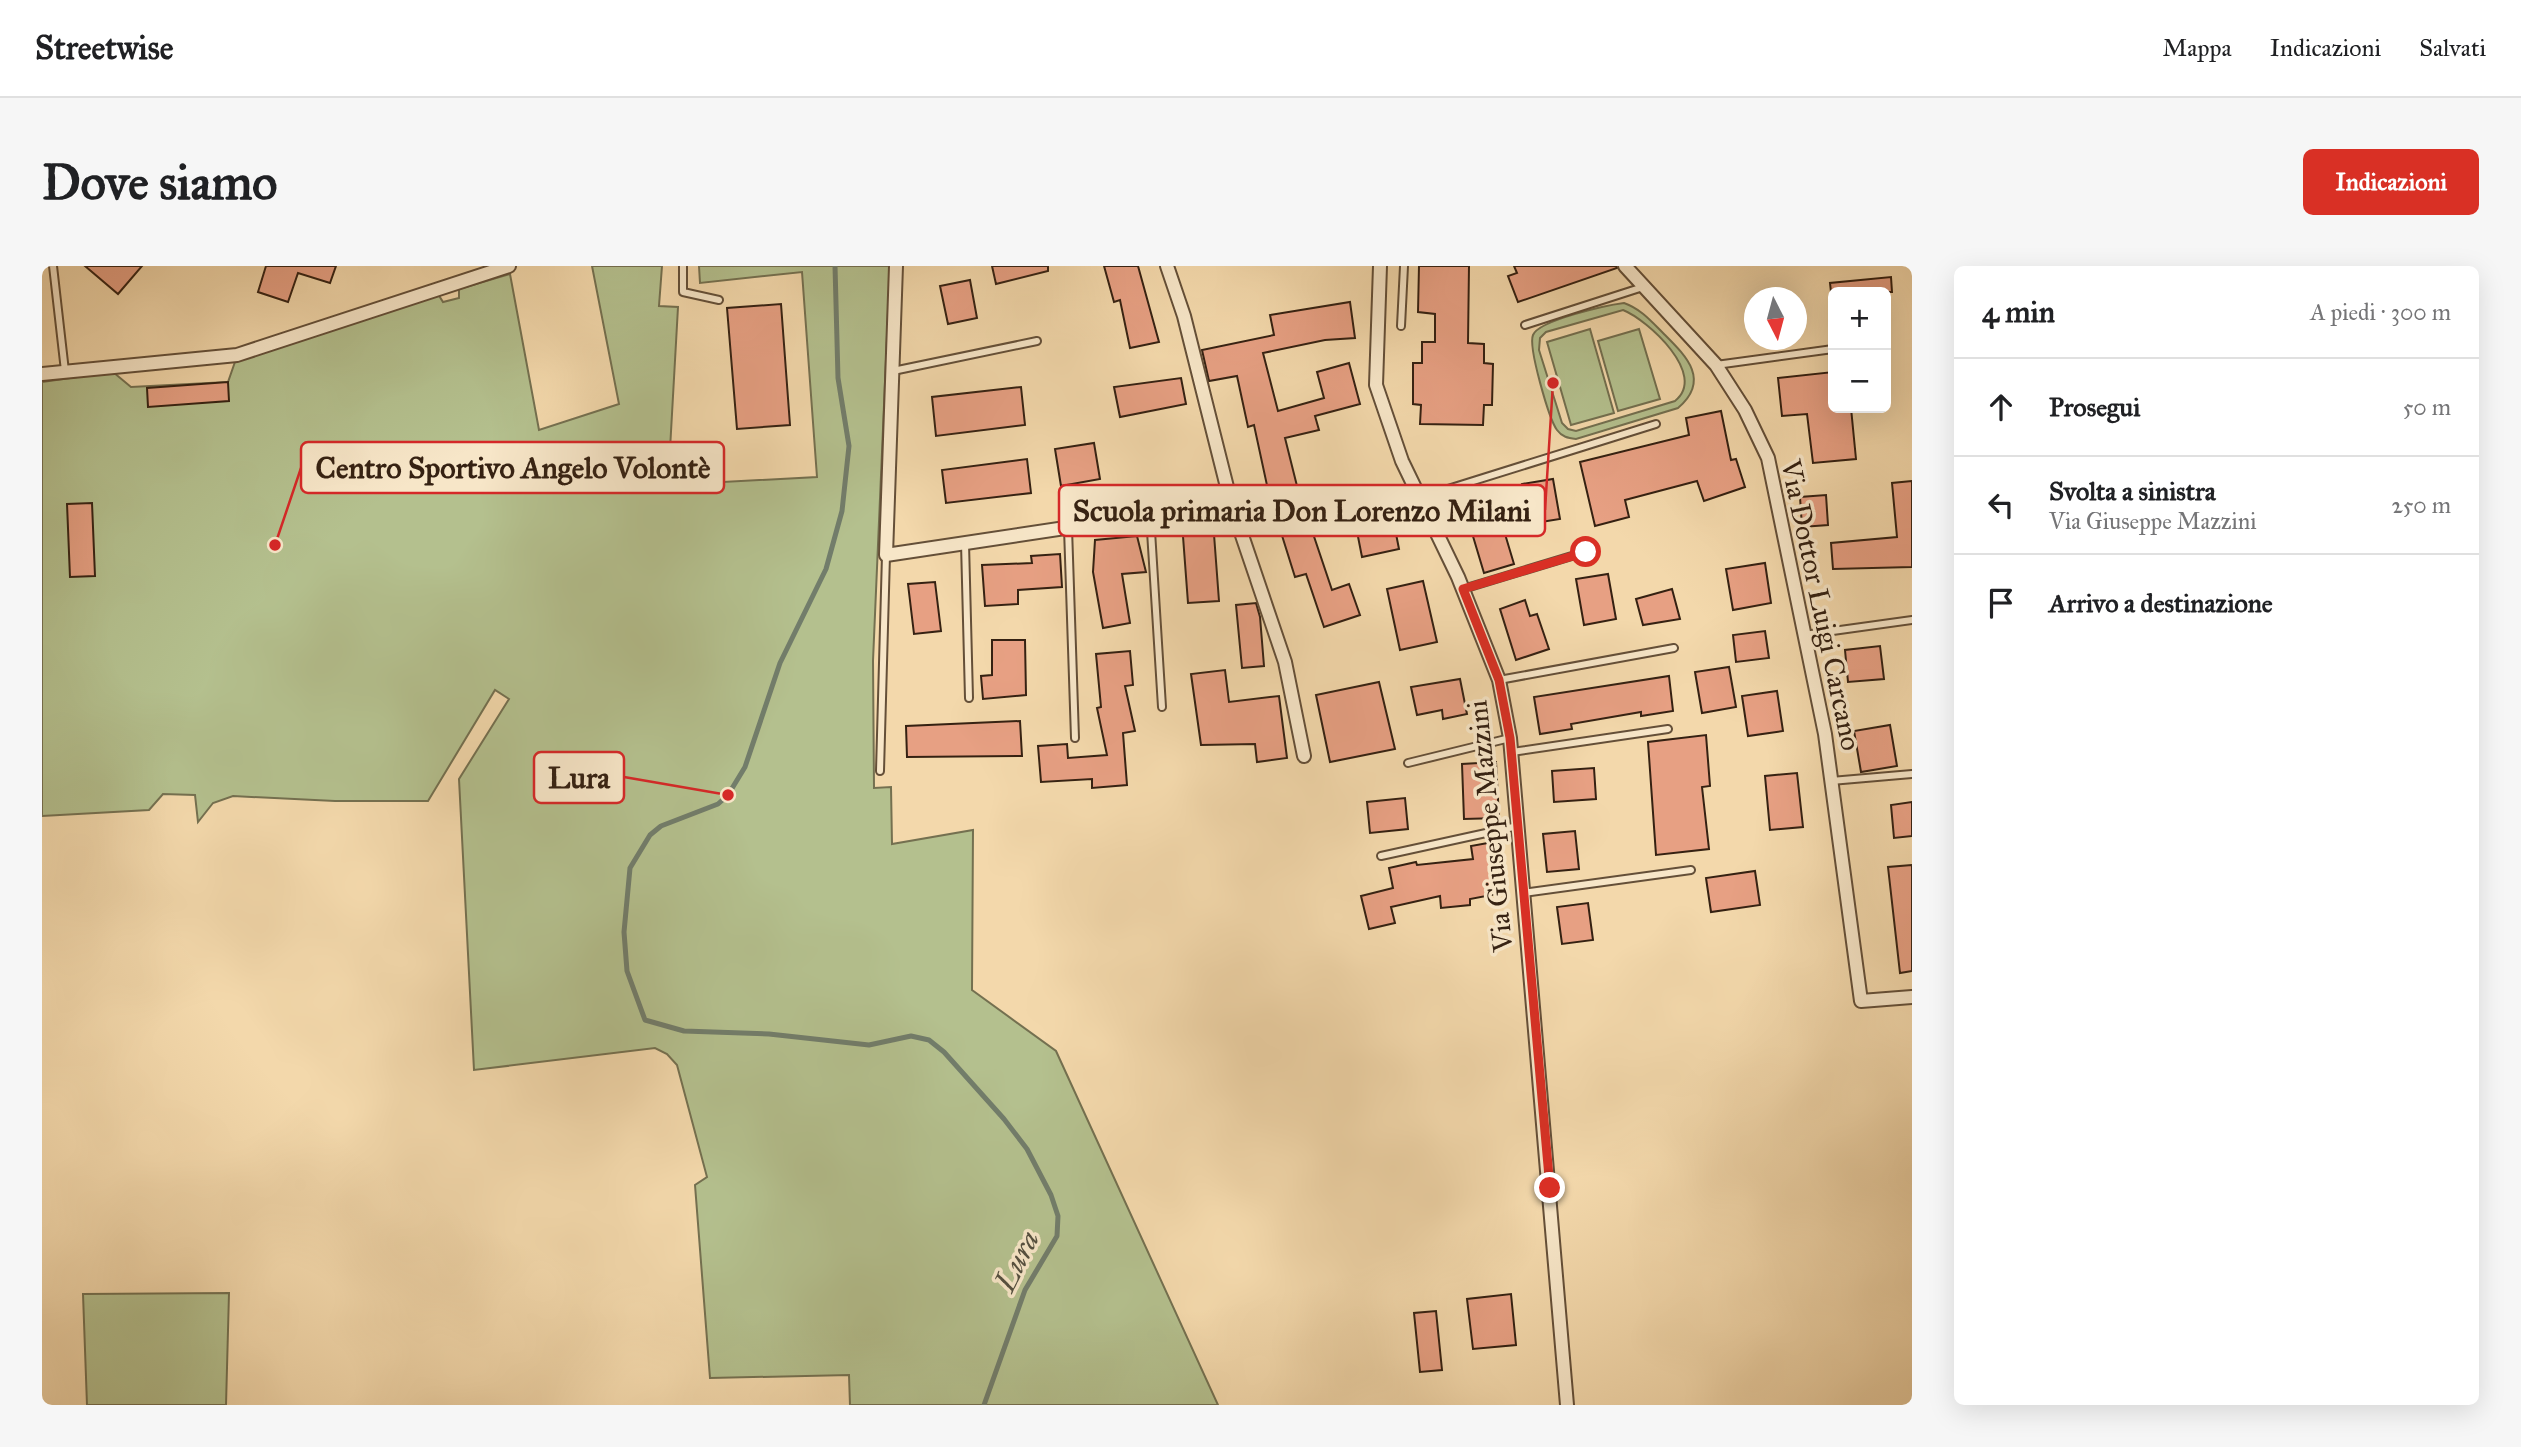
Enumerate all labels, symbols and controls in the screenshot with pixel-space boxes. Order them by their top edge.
text: Streetwise [35,28,173,68]
text: Mappa [2163,33,2232,63]
text: Indicazioni [2270,33,2381,63]
text: Salvati [2419,33,2486,63]
button: Indicazioni [2303,149,2479,215]
text: Dove siamo [42,153,277,212]
north arrow [1744,287,1807,350]
map controls [1828,287,1891,413]
button: + [1828,287,1891,350]
text: 4 min [1982,294,2055,330]
text: A piedi · 300 m [2310,298,2451,326]
button: − [1828,350,1891,413]
icon: ahead [1982,388,2020,426]
text: Prosegui [2049,391,2140,423]
text: 50 m [2403,393,2451,421]
callout: Centro Sportivo Angelo Volontè [301,442,724,493]
text: Centro Sportivo Angelo Volontè [315,450,711,486]
street label: Via Dottor Luigi Carcano [1773,455,1869,754]
text: Svolta a sinistra [2049,475,2216,507]
callout: Scuola primaria Don Lorenzo Milani [1059,485,1545,536]
icon: left [1982,486,2020,524]
text: 250 m [2391,491,2451,519]
text: Scuola primaria Don Lorenzo Milani [1073,493,1532,529]
text: Via Giuseppe Mazzini [2049,507,2257,535]
route start [1570,536,1601,567]
icon: arrive [1982,584,2020,622]
text: Arrivo a destinazione [2049,587,2273,619]
street label: Via Giuseppe Mazzini [1459,698,1521,954]
callout: Lura [534,752,624,803]
text: Lura [548,760,611,796]
route end [1534,1172,1565,1203]
water label: Lura [986,1225,1047,1299]

